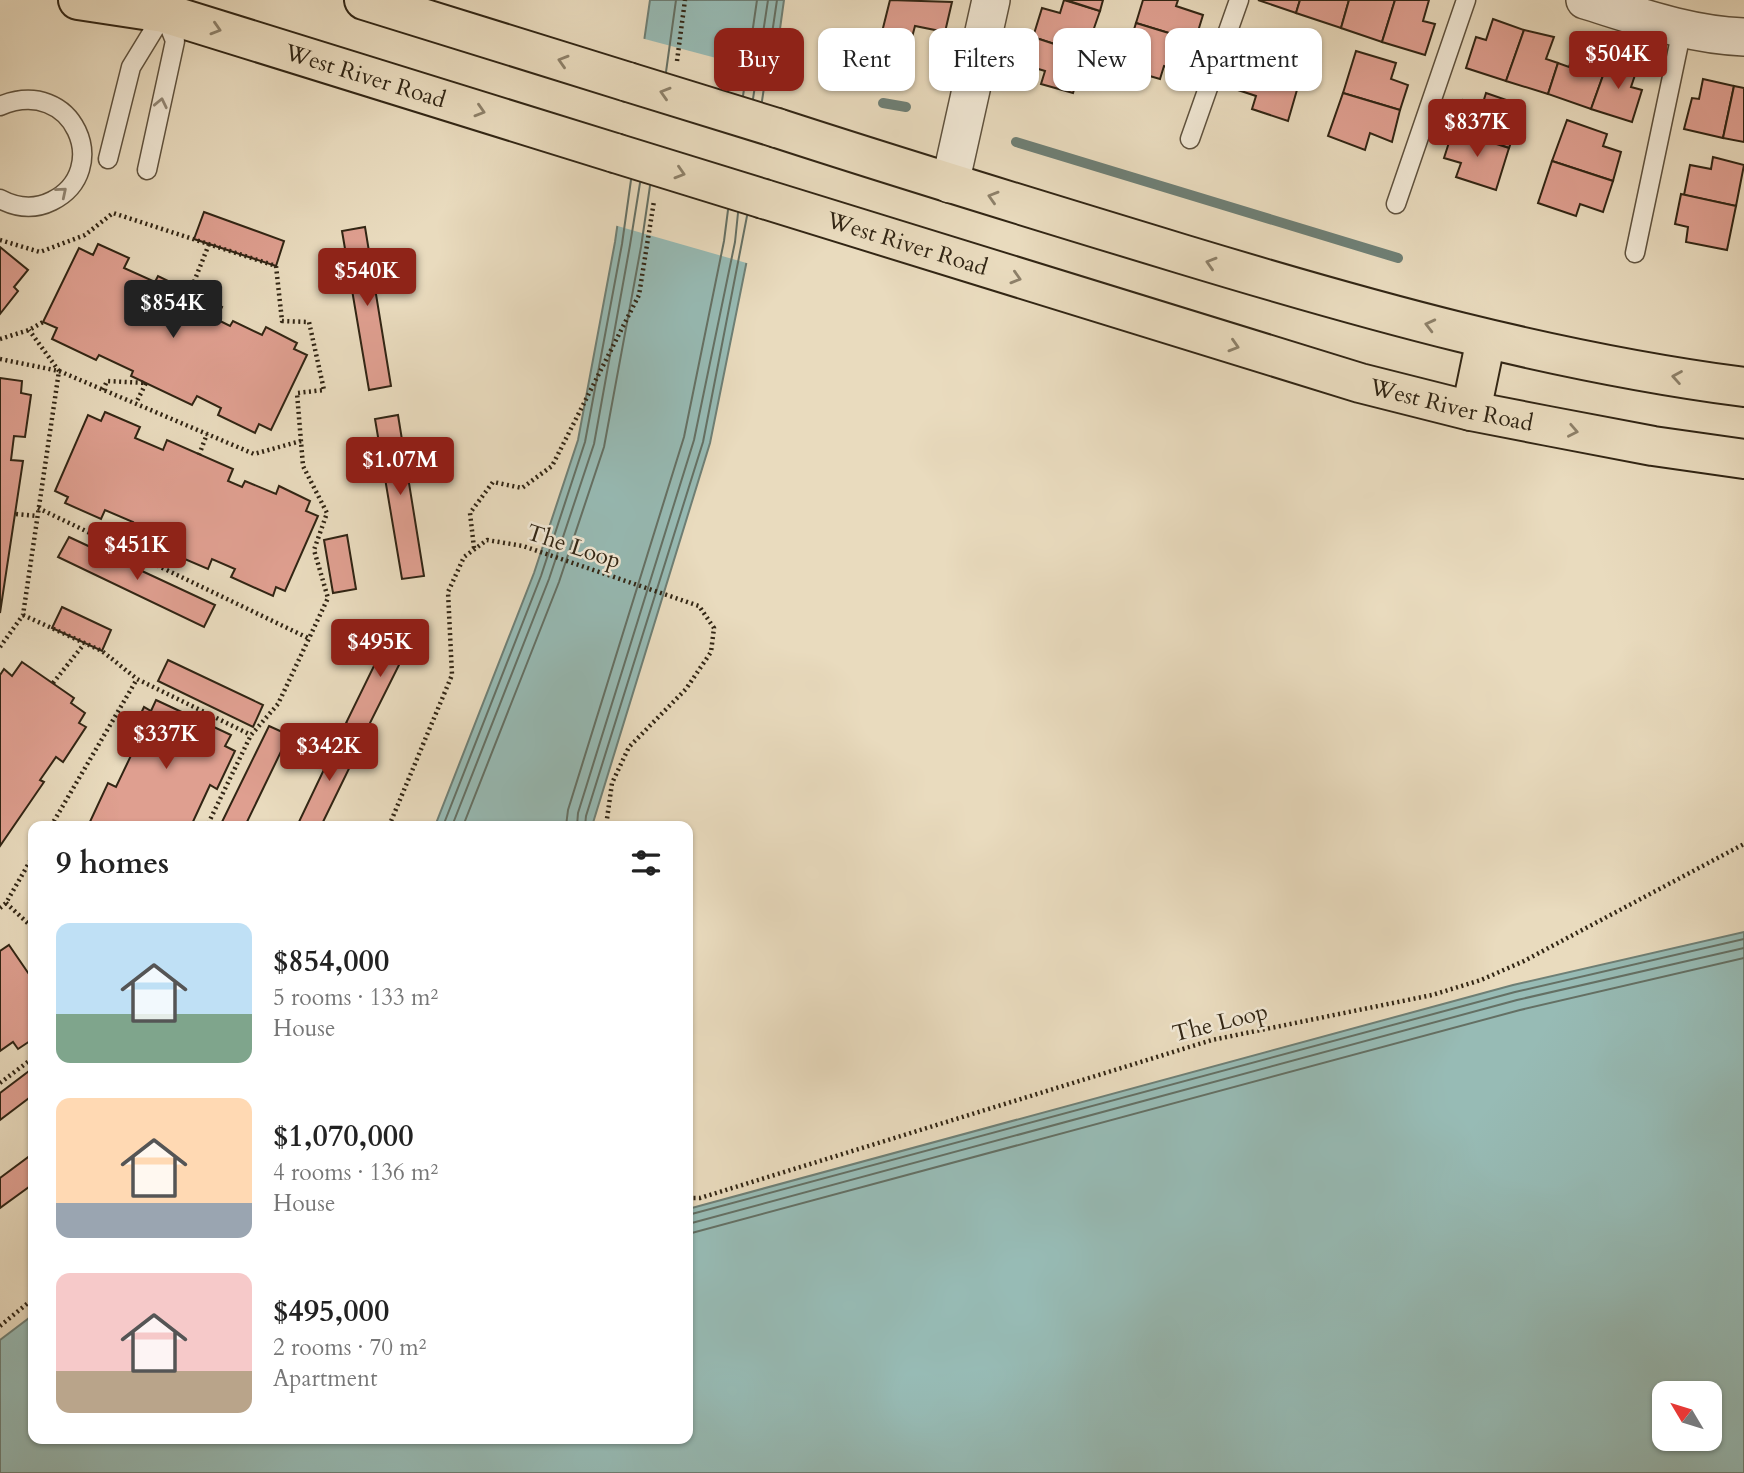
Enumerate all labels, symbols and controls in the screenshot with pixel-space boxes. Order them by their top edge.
one-way arrow [210,21,222,36]
chip: Buy [714,28,804,91]
chip: Rent [818,28,915,91]
chip: Filters [929,28,1039,91]
chip: New [1053,28,1151,91]
chip: Apartment [1165,28,1322,91]
pin: $504K [1569,32,1667,91]
street label: West River Road [280,36,450,116]
text: $504K [1585,38,1651,69]
one-way arrow [557,55,570,69]
one-way arrow [659,87,671,102]
one-way arrow [153,97,167,109]
pin: $837K [1428,100,1526,159]
one-way arrow [474,103,486,118]
text: $837K [1444,106,1510,137]
one-way arrow [673,165,686,179]
one-way arrow [55,188,67,201]
one-way arrow [988,191,1000,206]
street label: West River Road [822,204,992,283]
pin: $540K [318,248,416,308]
text: $540K [334,255,400,286]
one-way arrow [1205,257,1217,272]
one-way arrow [1010,270,1022,284]
pin: $854K [124,280,222,340]
text: $854K [140,287,206,318]
one-way arrow [1424,319,1436,333]
one-way arrow [1227,338,1239,352]
one-way arrow [1671,370,1682,385]
street label: West River Road [1366,371,1537,439]
one-way arrow [1567,423,1579,438]
pin: $1.07M [343,438,457,497]
text: $1.07M [362,444,438,475]
street label: The Loop [523,517,625,576]
pin: $451K [88,522,186,582]
text: $451K [104,529,170,560]
pin: $495K [331,620,429,679]
text: $495K [347,626,413,657]
pin: $337K [117,712,215,771]
text: $337K [133,718,199,749]
pin: $342K [280,724,378,783]
text: $342K [296,730,362,761]
text: 9 homes [56,843,169,884]
icon: filters [627,844,665,882]
text: $854,000 [273,941,389,982]
icon: home [112,951,196,1035]
text: 5 rooms · 133 m² [273,982,438,1013]
street label: The Loop [1169,996,1271,1049]
text: House [273,1013,335,1044]
text: $1,070,000 [273,1116,414,1157]
icon: home [112,1126,196,1210]
text: 4 rooms · 136 m² [273,1157,438,1188]
text: House [273,1188,335,1219]
text: $495,000 [273,1291,389,1332]
icon: home [112,1301,196,1385]
text: 2 rooms · 70 m² [273,1332,426,1363]
text: Apartment [273,1363,377,1394]
north arrow [1652,1381,1722,1451]
map controls [1652,1381,1722,1451]

